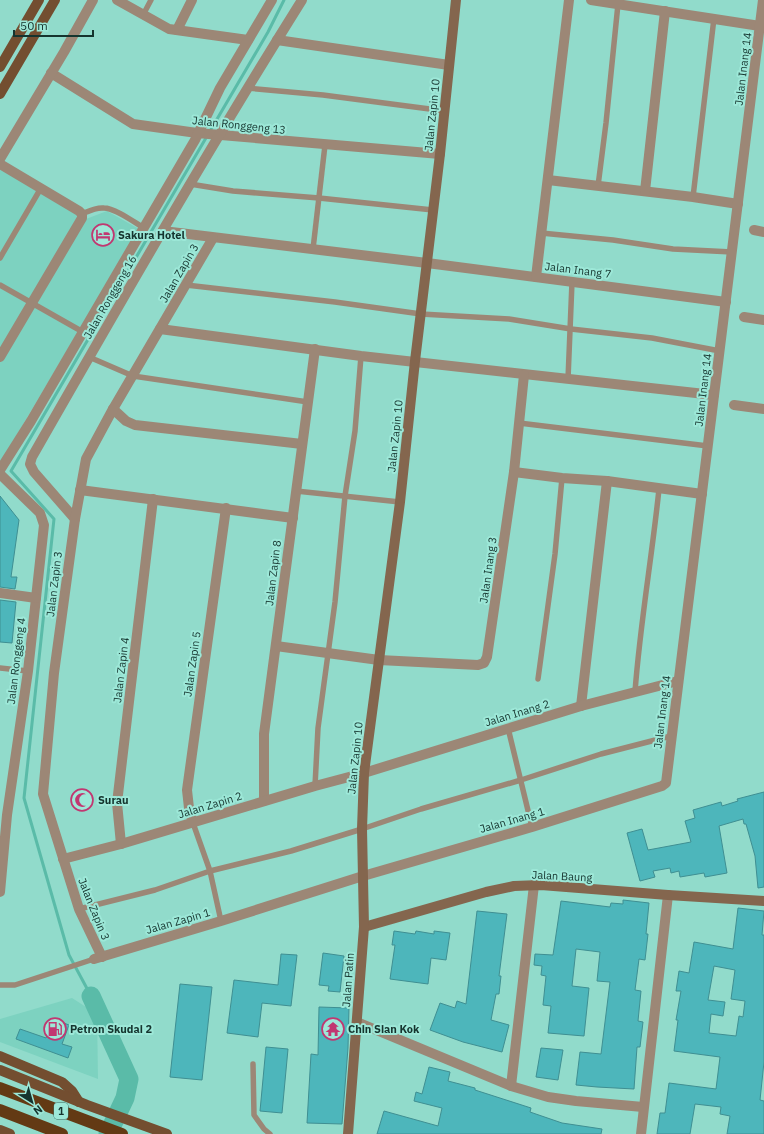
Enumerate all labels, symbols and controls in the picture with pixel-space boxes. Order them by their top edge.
scale bar [14,12,93,38]
text: 50 m [20,18,48,33]
street label: Jalan Inang 14 [732,31,754,106]
street label: Jalan Zapin 10 [421,78,443,152]
street label: Jalan Ronggeng 13 [192,113,286,137]
hotel icon: Sakura Hotel [90,222,116,248]
place label: Sakura Hotel [118,228,186,242]
street label: Jalan Zapin 3 [156,241,202,305]
street label: Jalan Ronggeng 16 [80,253,140,341]
street label: Jalan Inang 7 [544,259,612,281]
street label: Jalan Inang 14 [692,352,714,427]
street label: Jalan Zapin 10 [384,399,406,473]
street label: Jalan Inang 3 [476,536,500,604]
street label: Jalan Zapin 8 [262,539,284,607]
street label: Jalan Zapin 3 [43,550,65,618]
street label: Jalan Ronggeng 4 [4,616,28,705]
street label: Jalan Zapin 5 [180,630,204,698]
street label: Jalan Zapin 4 [110,636,132,704]
street label: Jalan Inang 14 [651,674,673,749]
street label: Jalan Inang 2 [483,697,551,729]
street label: Jalan Zapin 10 [344,721,366,795]
mosque icon: Surau [69,787,95,813]
street label: Jalan Zapin 2 [176,789,244,821]
place label: Surau [98,793,129,807]
street label: Jalan Inang 1 [478,804,547,836]
street label: Jalan Baung [531,867,593,885]
street label: Jalan Zapin 3 [75,876,113,942]
street label: Jalan Zapin 1 [144,905,212,937]
street label: Jalan Patin [339,952,357,1008]
fuel station icon: Petron Skudai 2 [42,1016,68,1042]
temple icon: Chin Sian Kok [320,1016,346,1042]
place label: Petron Skudai 2 [70,1022,152,1036]
place label: Chin Sian Kok [348,1022,420,1036]
north arrow [12,1082,52,1122]
text: N [31,1102,45,1118]
road number: 1 [54,1103,68,1119]

